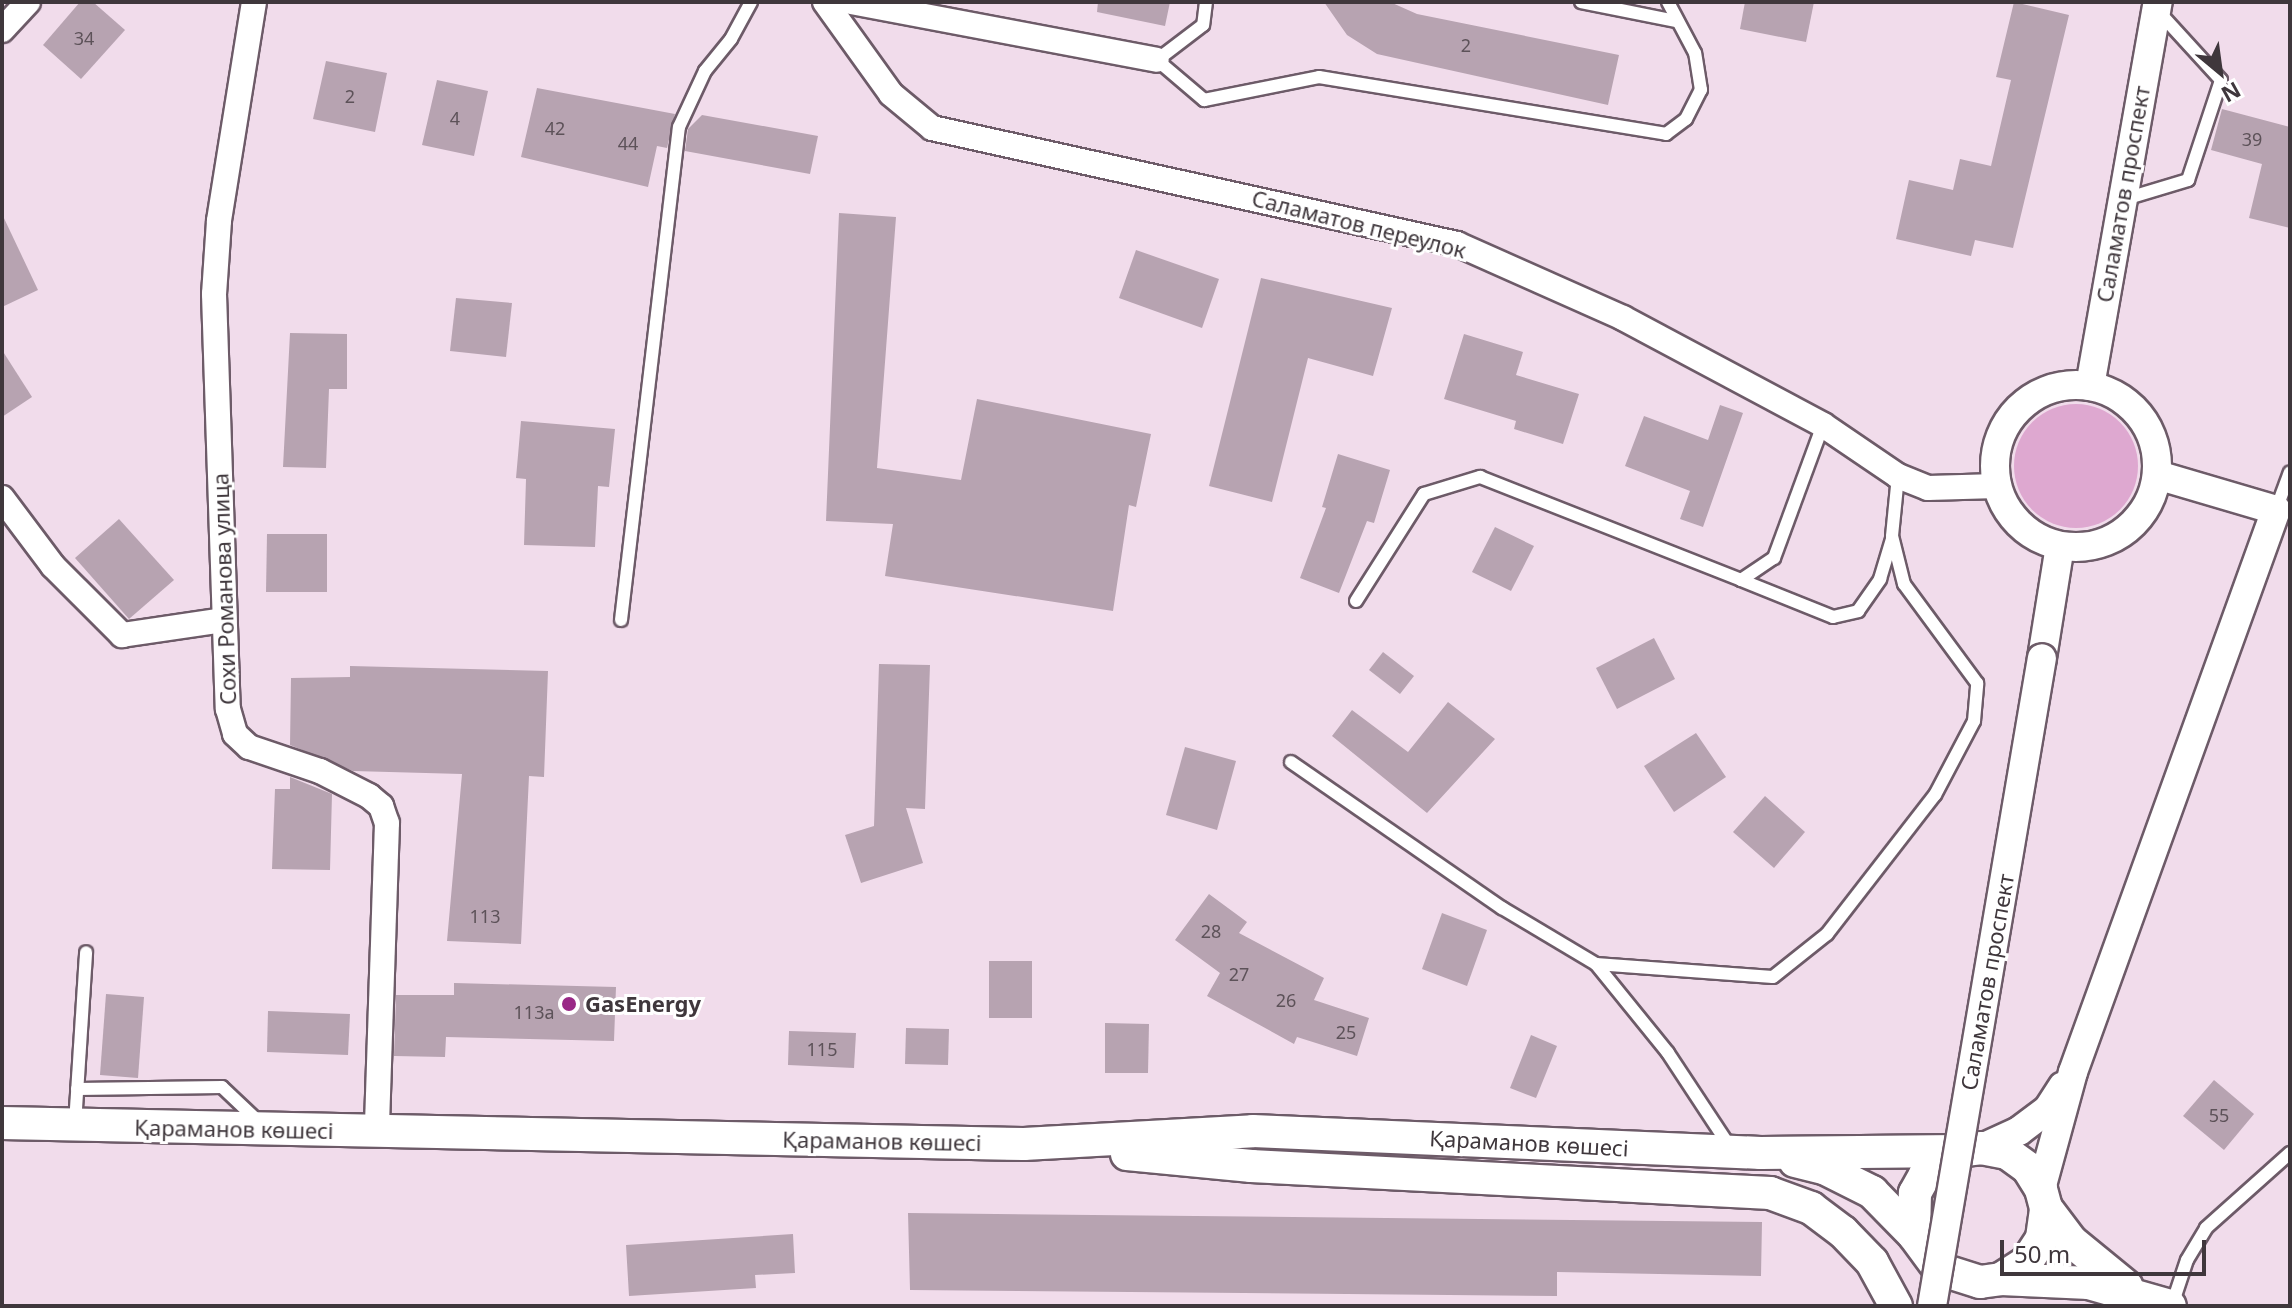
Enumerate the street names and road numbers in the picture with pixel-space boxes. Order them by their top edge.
street label: Саламатов проспект [2091,84,2155,304]
street label: Саламатов переулок [1249,185,1469,263]
street label: Сохи Романова улица [207,473,241,705]
street label: Саламатов проспект [1955,872,2019,1092]
street label: Қараманов көшесі [134,1114,334,1144]
street label: Қараманов көшесі [1429,1125,1629,1161]
street label: Қараманов көшесі [782,1126,982,1156]

